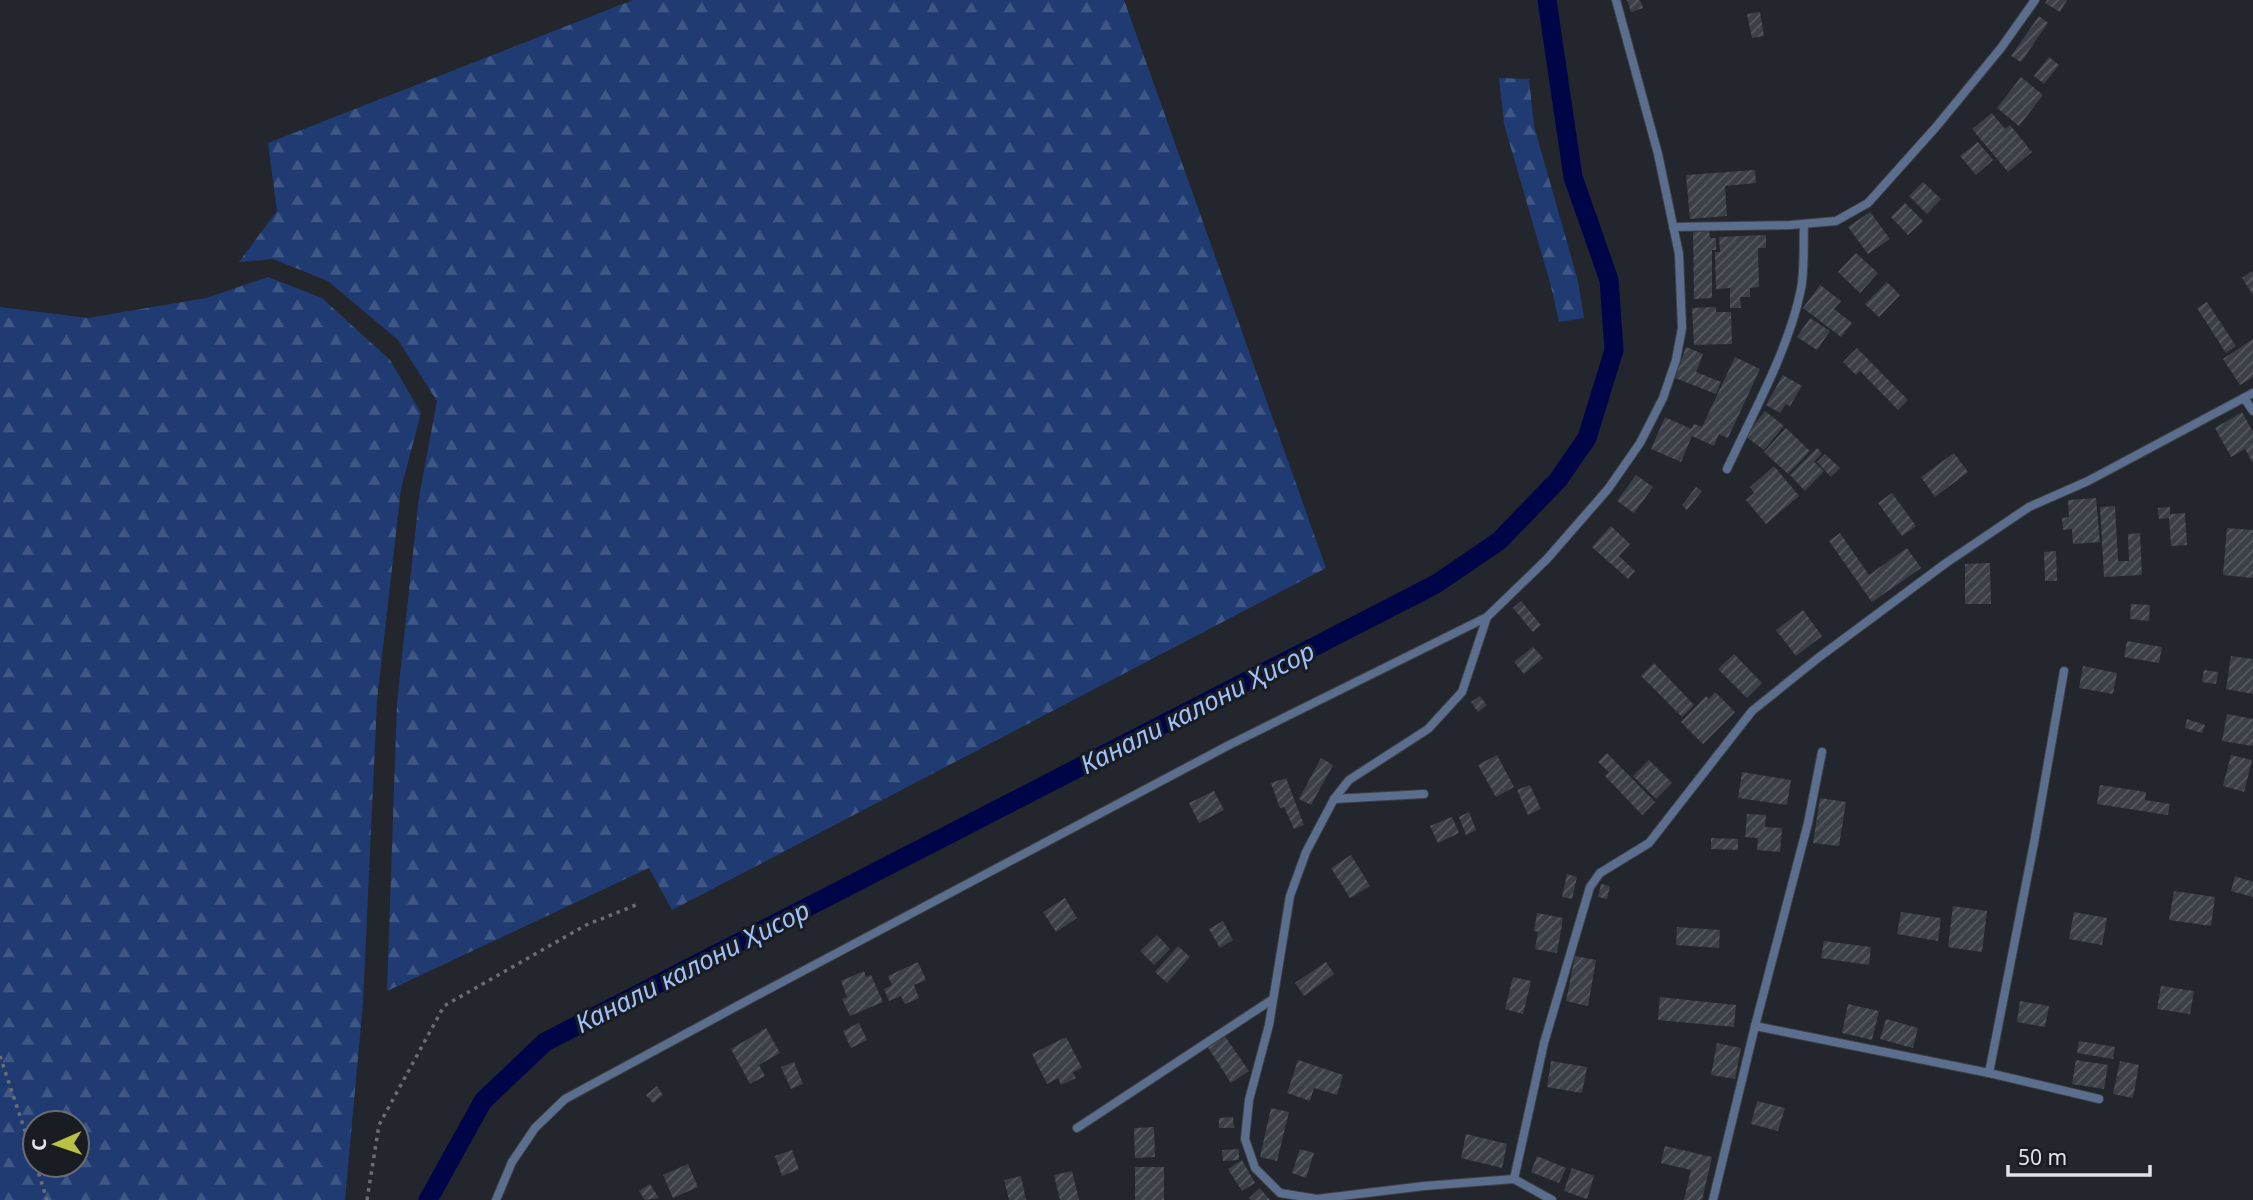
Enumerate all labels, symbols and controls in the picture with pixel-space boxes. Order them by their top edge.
water label: Канали калони Ҳисор [1074,632,1320,782]
water label: Канали калони Ҳисор [569,891,815,1041]
north arrow [21,1109,91,1179]
scale bar [2008,1134,2150,1178]
text: С [26,1138,52,1151]
text: 50 m [2018,1143,2067,1171]

